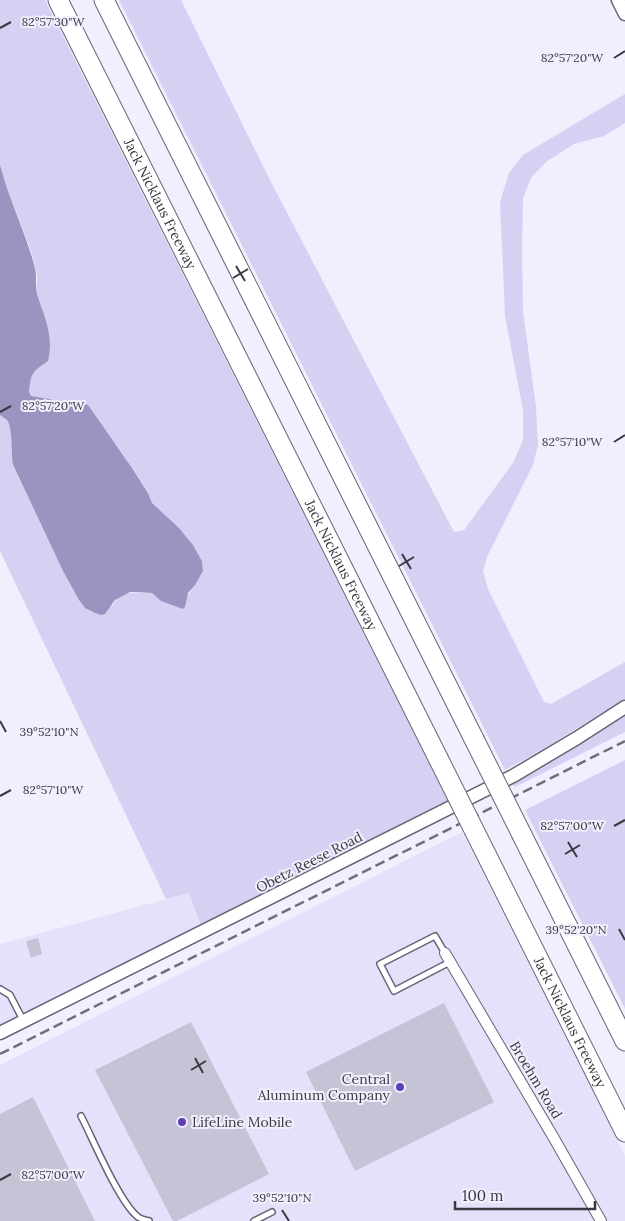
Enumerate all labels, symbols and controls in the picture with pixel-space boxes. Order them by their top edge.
text: 82°57'30"W [22,14,85,29]
text: 82°57'20"W [541,50,604,65]
street label: Jack Nicklaus Freeway [119,134,201,273]
text: 82°57'20"W [22,398,85,413]
text: 82°57'10"W [542,434,603,449]
street label: Jack Nicklaus Freeway [300,496,382,634]
text: 39°52'10"N [19,724,79,739]
text: 82°57'10"W [23,782,84,797]
text: 82°57'00"W [540,818,605,833]
street label: Obetz Reese Road [253,827,365,897]
text: 39°52'20"N [545,922,607,937]
street label: Jack Nicklaus Freeway [529,953,611,1091]
street label: Broehm Road [506,1038,566,1122]
place label: Central Aluminum Company [257,1070,391,1104]
marker: Central Aluminum Company [394,1081,406,1093]
place label: LifeLine Mobile [192,1113,293,1131]
marker: LifeLine Mobile [176,1116,188,1128]
text: 82°57'00"W [21,1167,86,1182]
scale bar [455,1178,595,1210]
text: 100 m [462,1186,503,1205]
text: 39°52'10"N [252,1190,312,1205]

